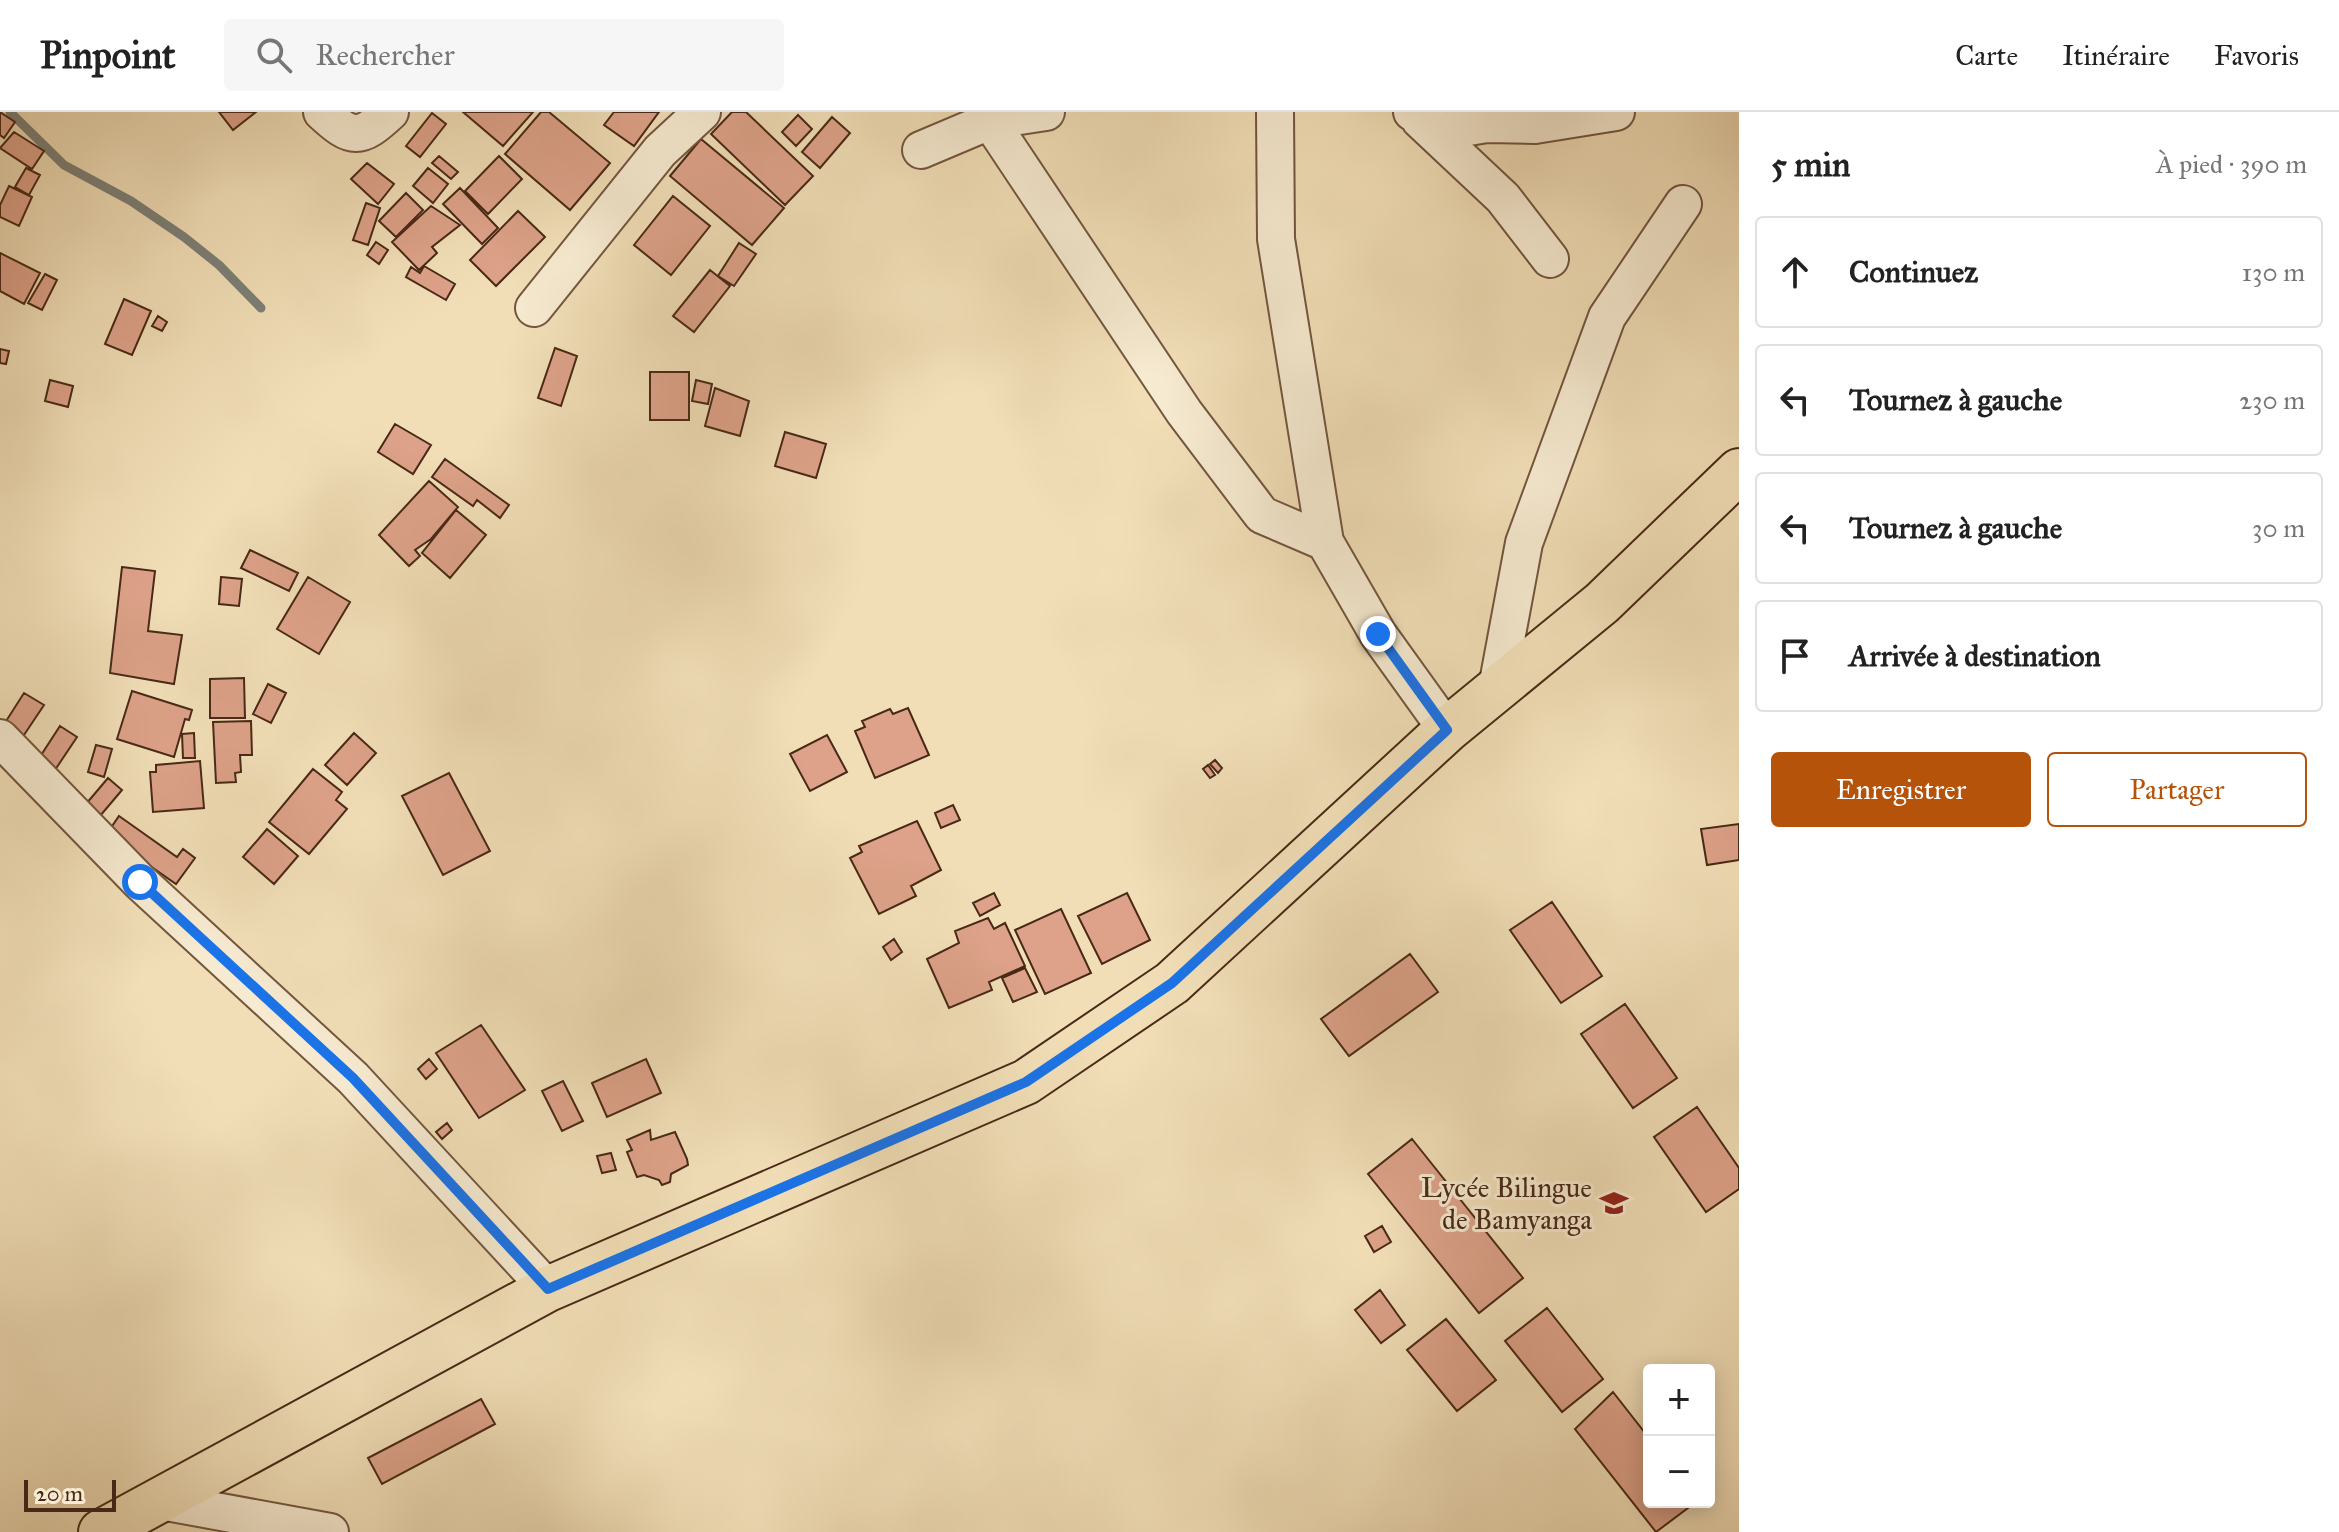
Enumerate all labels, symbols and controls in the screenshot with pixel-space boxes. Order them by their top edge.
search box [224,19,784,91]
text: Pinpoint [40,32,176,78]
icon: search [252,33,296,77]
text: Rechercher [316,37,455,73]
text: Carte [1955,38,2018,73]
text: Itinéraire [2062,38,2170,73]
text: Favoris [2214,38,2299,73]
text: 5 min [1771,144,1850,185]
text: À pied · 390 m [2156,148,2307,180]
icon: ahead [1773,250,1817,294]
text: Continuez [1849,254,1978,290]
text: 130 m [2242,256,2305,288]
icon: left [1773,378,1817,422]
text: Tournez à gauche [1849,382,2062,418]
text: 230 m [2239,384,2305,416]
icon: left [1773,506,1817,550]
text: Tournez à gauche [1849,510,2062,546]
text: 30 m [2252,512,2305,544]
route end [1360,616,1396,652]
icon: arrive [1773,634,1817,678]
text: Arrivée à destination [1849,638,2101,674]
button: Enregistrer [1771,752,2031,827]
button: Partager [2047,752,2307,827]
route start [122,864,158,900]
place label: Lycée Bilingue de Bamyanga [1421,1170,1592,1237]
school or university icon: Lycée Bilingue de Bamyanga [1599,1188,1629,1218]
map controls [1643,1364,1715,1508]
button: + [1643,1364,1715,1436]
button: − [1643,1436,1715,1508]
scale bar [24,1476,116,1512]
text: 20 m [36,1480,83,1507]

